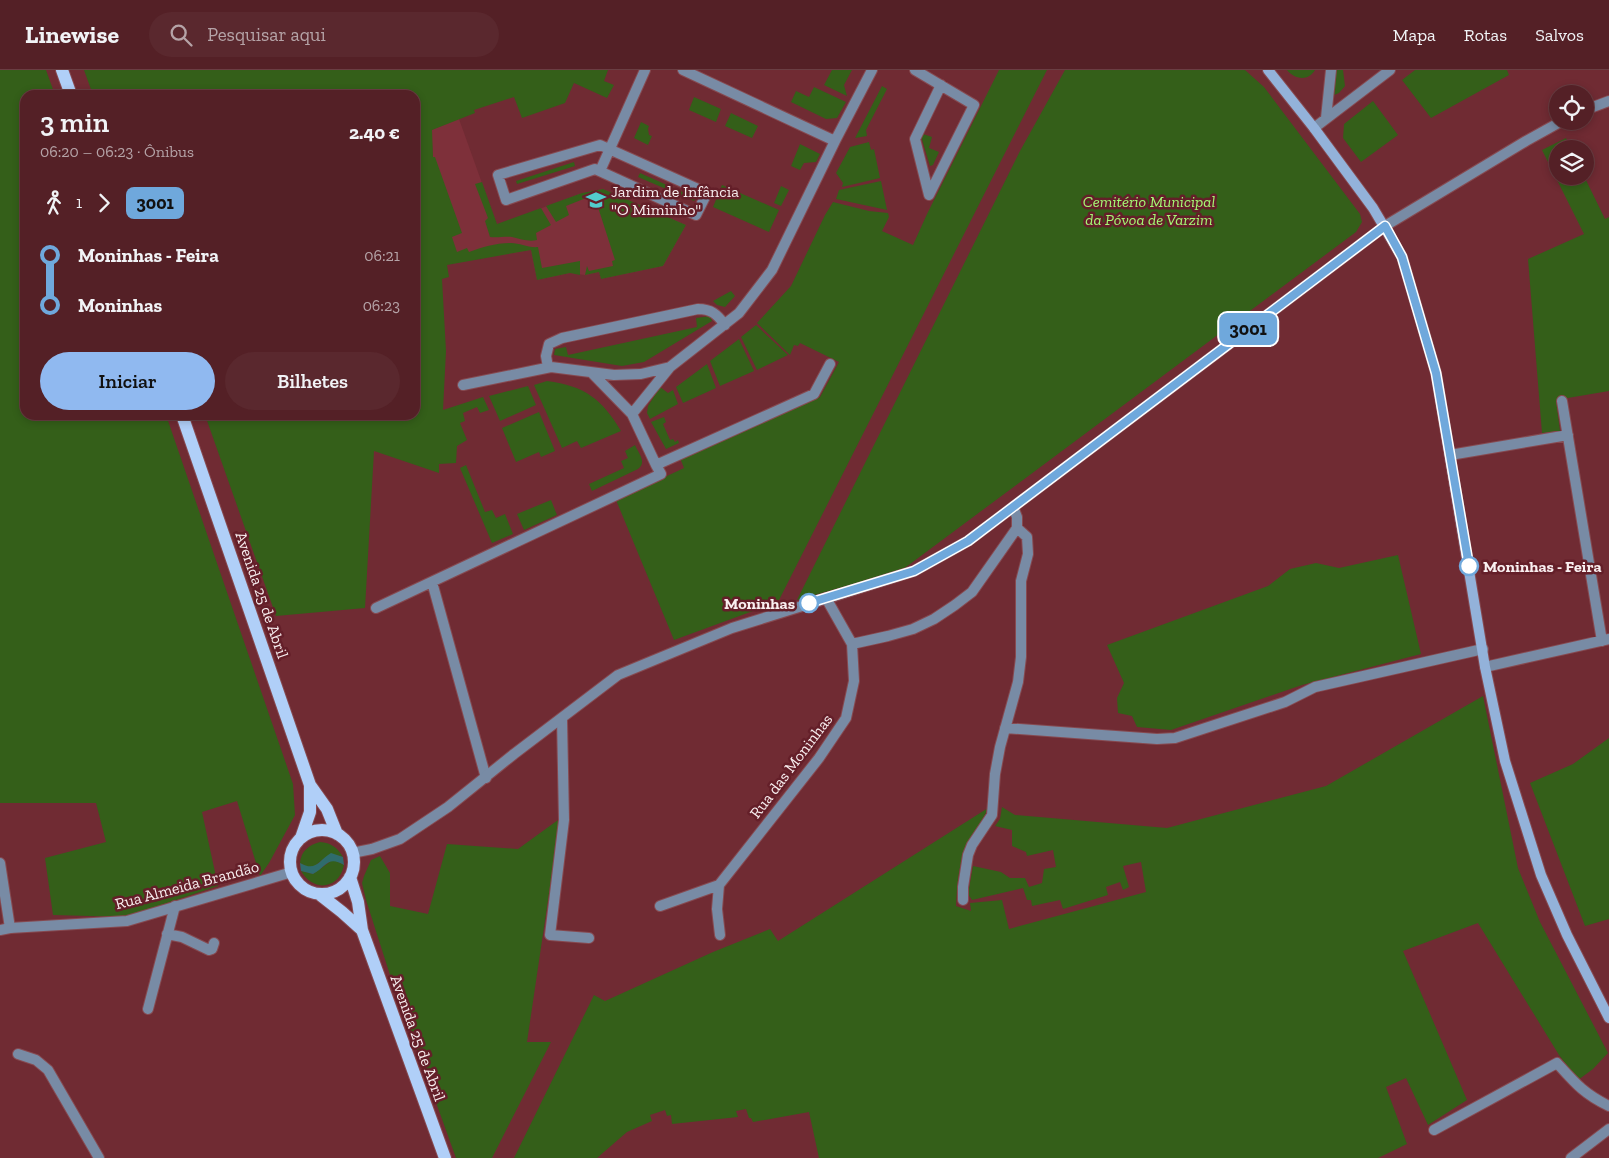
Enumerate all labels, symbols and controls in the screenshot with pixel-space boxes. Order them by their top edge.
search box [149,12,499,57]
text: Linewise [25,20,119,49]
icon: search [167,21,195,49]
text: Pesquisar aqui [207,23,326,46]
text: Mapa [1393,24,1436,46]
text: Rotas [1464,24,1507,46]
text: Salvos [1535,24,1584,46]
map controls [1549,85,1594,185]
button: locate [1549,85,1594,130]
text: 3 min [40,106,109,139]
text: 2.40 € [349,121,400,144]
button: layers [1549,140,1594,185]
text: 06:20 – 06:23 · Ônibus [40,142,194,161]
place label: Jardim de Infância "O Miminho" [611,182,739,219]
icon: walk [40,189,68,217]
icon: forward [90,189,118,217]
school or university icon: Jardim de Infância "O Miminho" [585,189,607,211]
text: 3001 [136,192,174,214]
park label: Cemitério Municipal da Póvoa de Varzim [1083,192,1215,229]
text: 1 [76,193,82,212]
text: Moninhas - Feira [78,244,219,267]
text: 06:21 [364,246,400,265]
text: Moninhas [78,294,162,317]
text: 06:23 [363,296,400,315]
line badge: 3001 [1213,313,1283,345]
text: 3001 [1229,318,1267,340]
button: Iniciar [40,352,215,410]
button: Bilhetes [225,352,400,410]
street label: Avenida 25 de Abril [231,529,293,661]
marker: Moninhas - Feira [1459,556,1479,576]
place label: Moninhas - Feira [1483,557,1602,576]
marker: Moninhas [799,593,819,613]
place label: Moninhas [724,594,795,613]
street label: Rua das Moninhas [746,710,836,822]
street label: Rua Almeida Brandão [113,857,261,913]
street label: Avenida 25 de Abril [386,972,450,1104]

